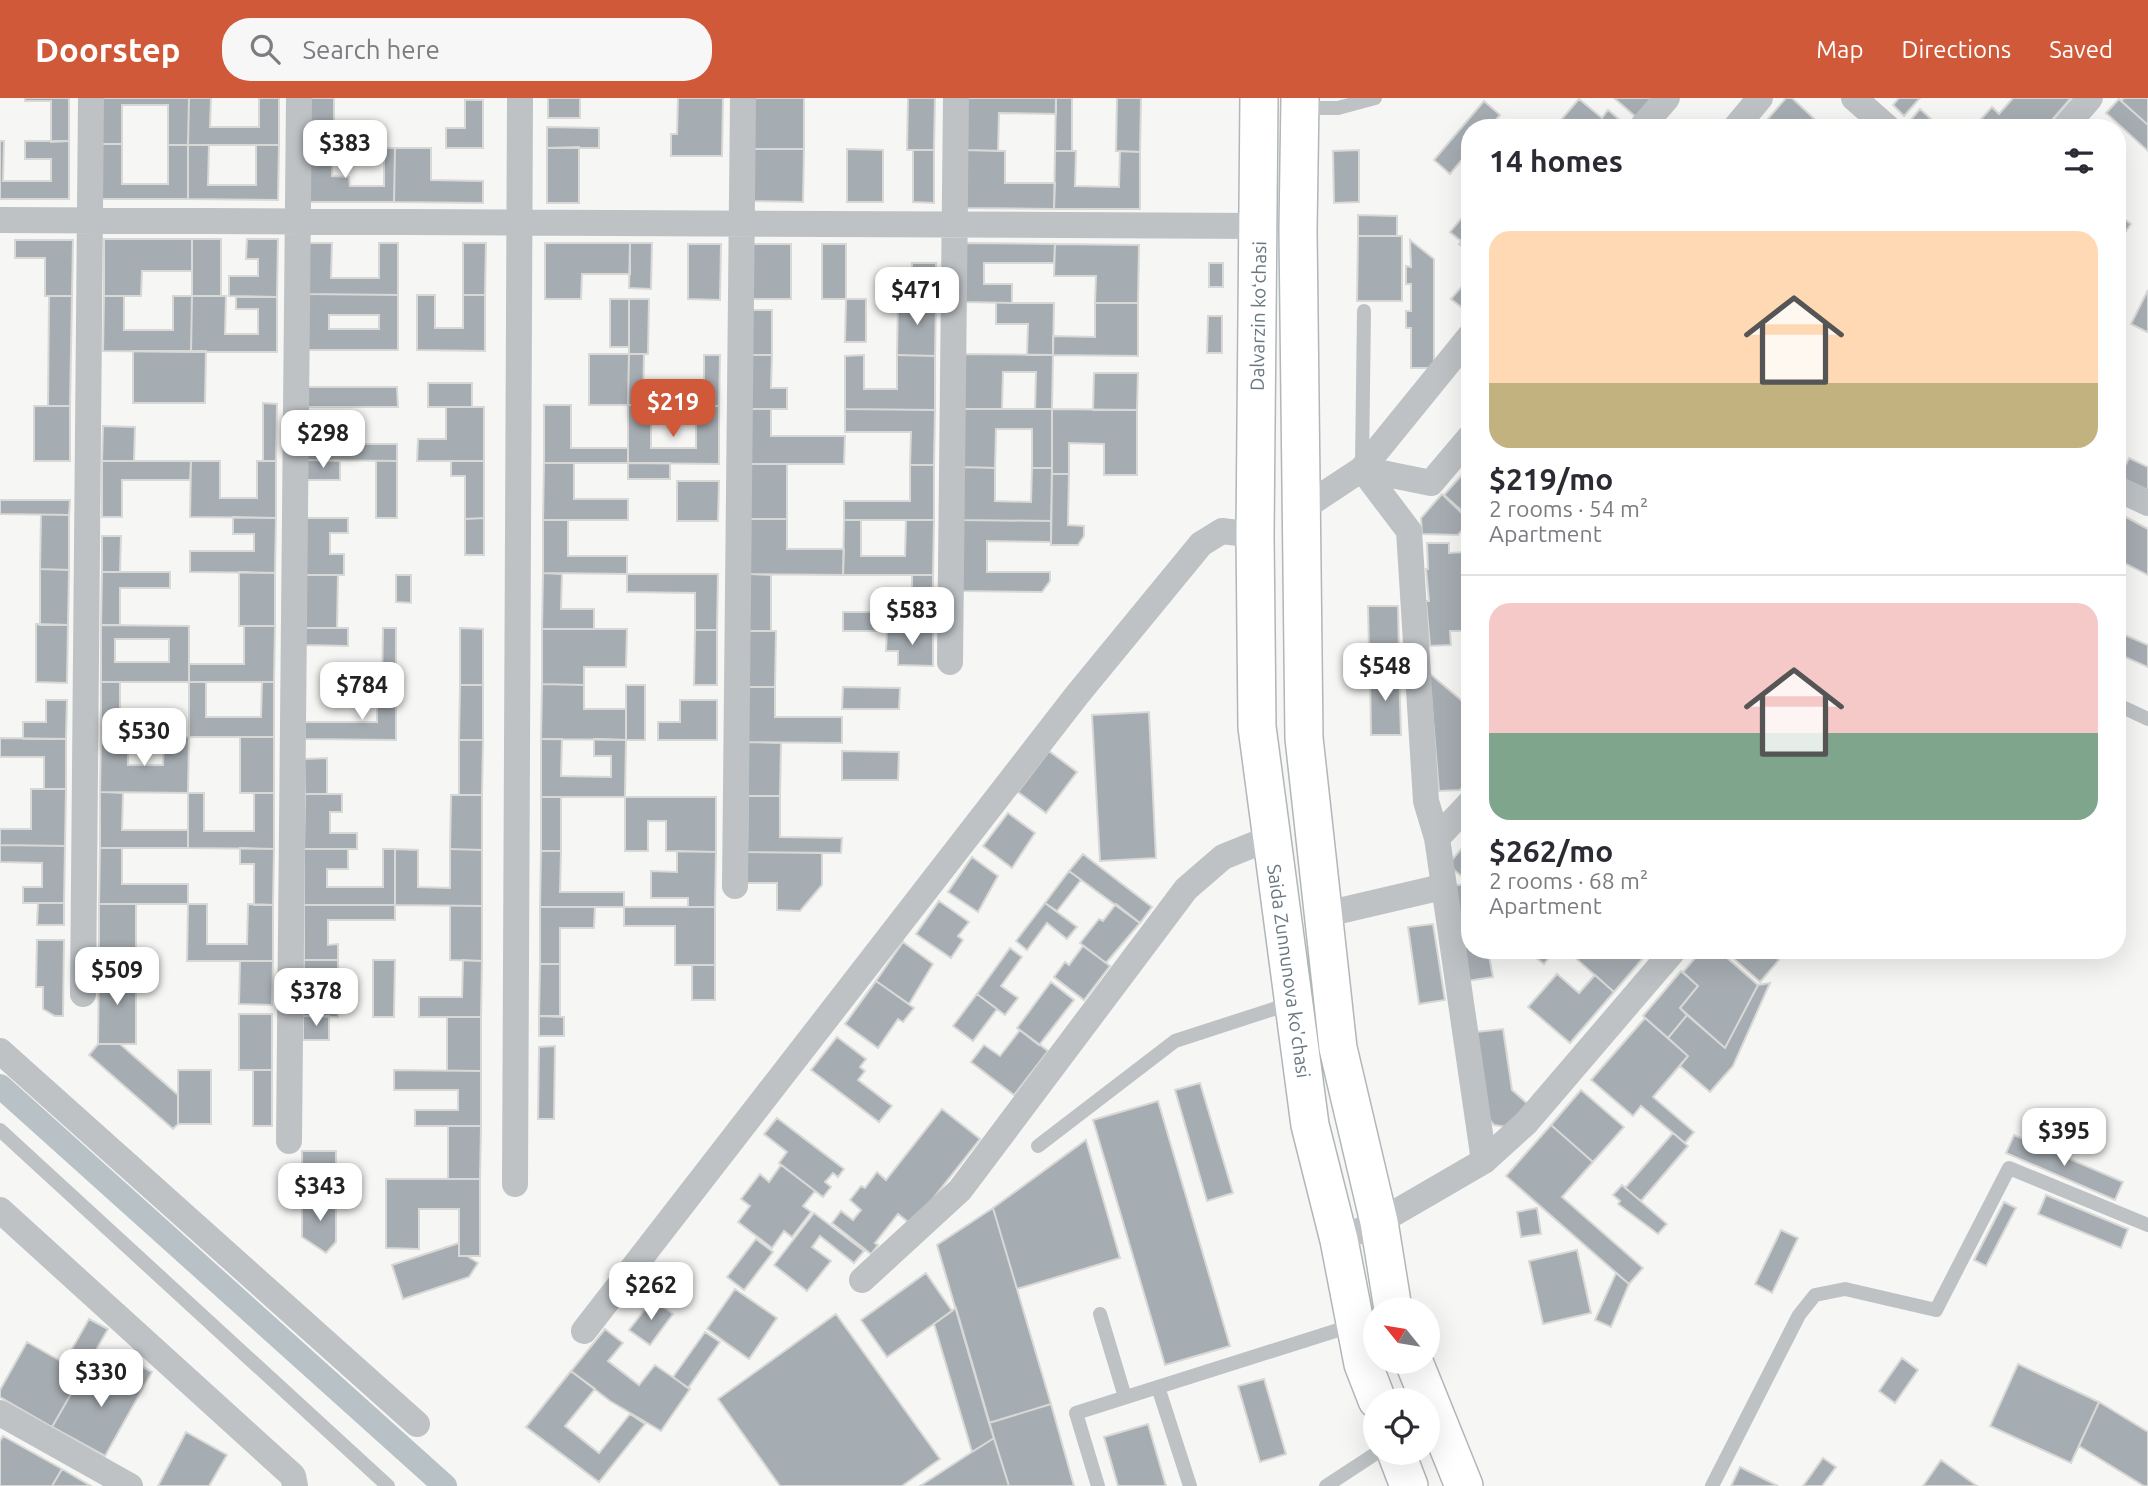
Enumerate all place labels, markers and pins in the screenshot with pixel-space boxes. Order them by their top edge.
pin: $383 [304,120,386,180]
pin: $471 [876,268,958,327]
pin: $219 [632,380,714,439]
pin: $298 [282,410,364,470]
pin: $583 [871,588,953,647]
pin: $548 [1344,644,1426,703]
pin: $784 [321,662,403,722]
pin: $530 [103,708,185,768]
pin: $509 [76,948,158,1007]
pin: $378 [275,968,357,1028]
pin: $395 [2023,1108,2105,1168]
pin: $343 [279,1164,361,1223]
pin: $262 [610,1262,692,1322]
pin: $330 [60,1350,142,1409]

